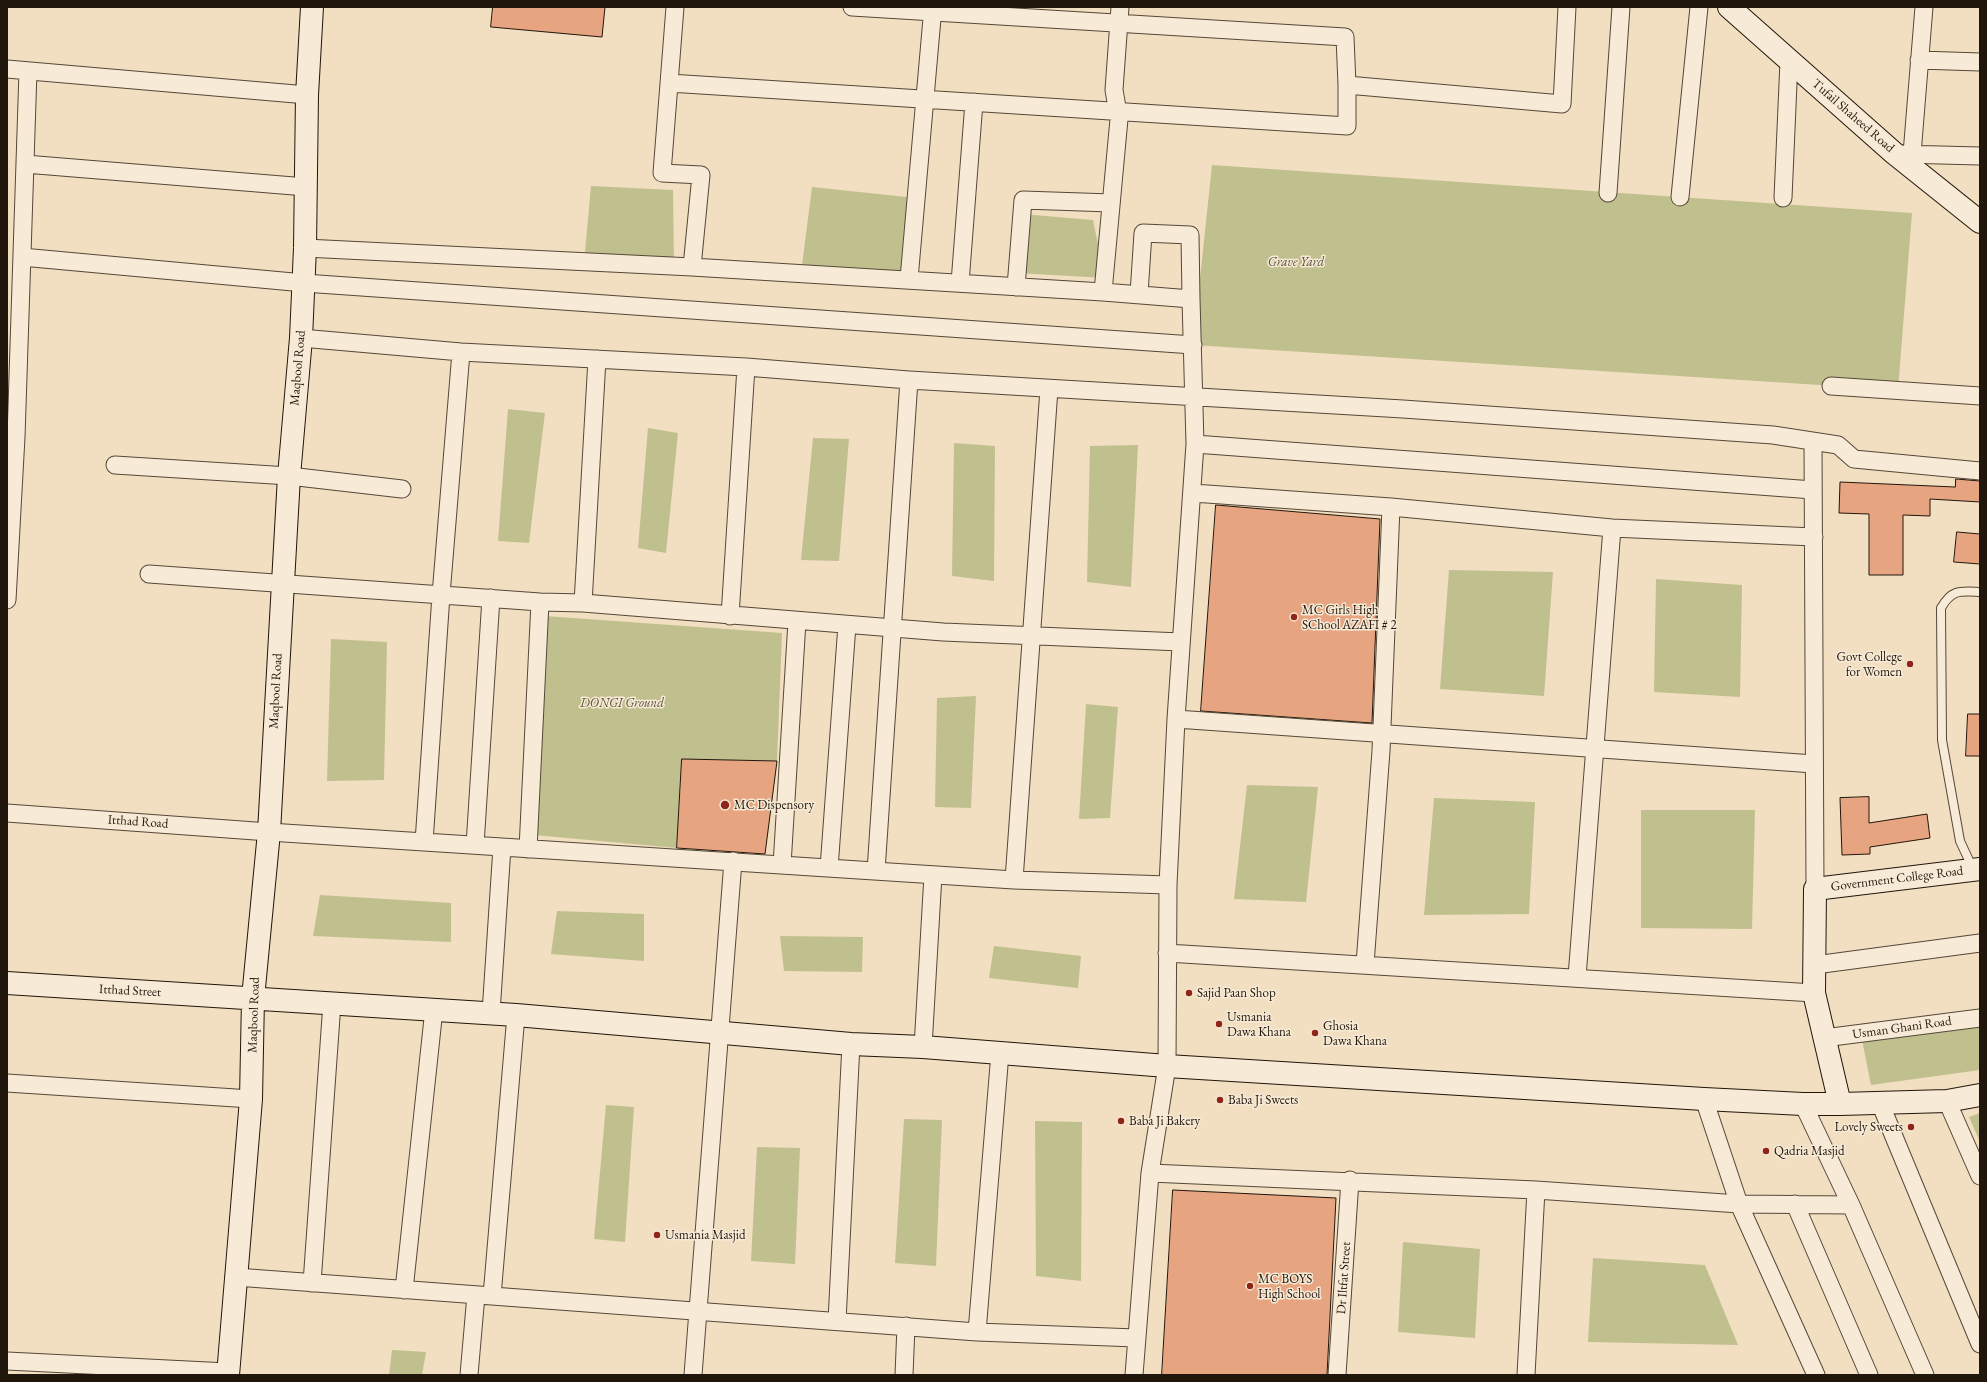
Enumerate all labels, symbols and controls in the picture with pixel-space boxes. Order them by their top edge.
street label: Tufail Shaheed Road [1809,76,1897,156]
park label: Grave Yard [1268,254,1324,270]
street label: Maqbool Road [287,330,309,406]
place label: MC Girls High SChool AZAFI # 2 [1302,602,1397,633]
marker: MC Girls High SChool AZAFI # 2 [1289,612,1299,622]
place label: Govt College for Women [1836,649,1902,680]
street label: Maqbool Road [266,653,286,729]
marker: Govt College for Women [1905,659,1915,669]
park label: DONGI Ground [580,695,664,711]
place label: MC Dispensory [734,797,814,813]
marker: MC Dispensory [719,799,731,811]
street label: Itthad Road [107,812,169,832]
street label: Government College Road [1830,863,1964,895]
street label: Maqbool Road [245,977,263,1053]
street label: Itthad Street [99,982,161,1000]
place label: Sajid Paan Shop [1197,985,1276,1001]
marker: Sajid Paan Shop [1184,988,1194,998]
place label: Usmania Dawa Khana [1227,1009,1291,1040]
street label: Usman Ghani Road [1852,1013,1952,1043]
place label: Ghosia Dawa Khana [1323,1018,1387,1049]
marker: Usmania Dawa Khana [1214,1019,1224,1029]
marker: Ghosia Dawa Khana [1310,1028,1320,1038]
place label: Baba Ji Sweets [1228,1092,1298,1108]
marker: Baba Ji Sweets [1215,1095,1225,1105]
place label: Baba Ji Bakery [1129,1113,1200,1129]
marker: Baba Ji Bakery [1116,1116,1126,1126]
place label: Lovely Sweets [1834,1119,1903,1135]
marker: Lovely Sweets [1906,1122,1916,1132]
place label: Qadria Masjid [1774,1143,1845,1159]
marker: Qadria Masjid [1761,1146,1771,1156]
place label: Usmania Masjid [665,1227,745,1243]
marker: Usmania Masjid [652,1230,662,1240]
street label: Dr Iltfat Street [1334,1241,1354,1315]
place label: MC BOYS High School [1258,1271,1320,1302]
marker: MC BOYS High School [1245,1281,1255,1291]

